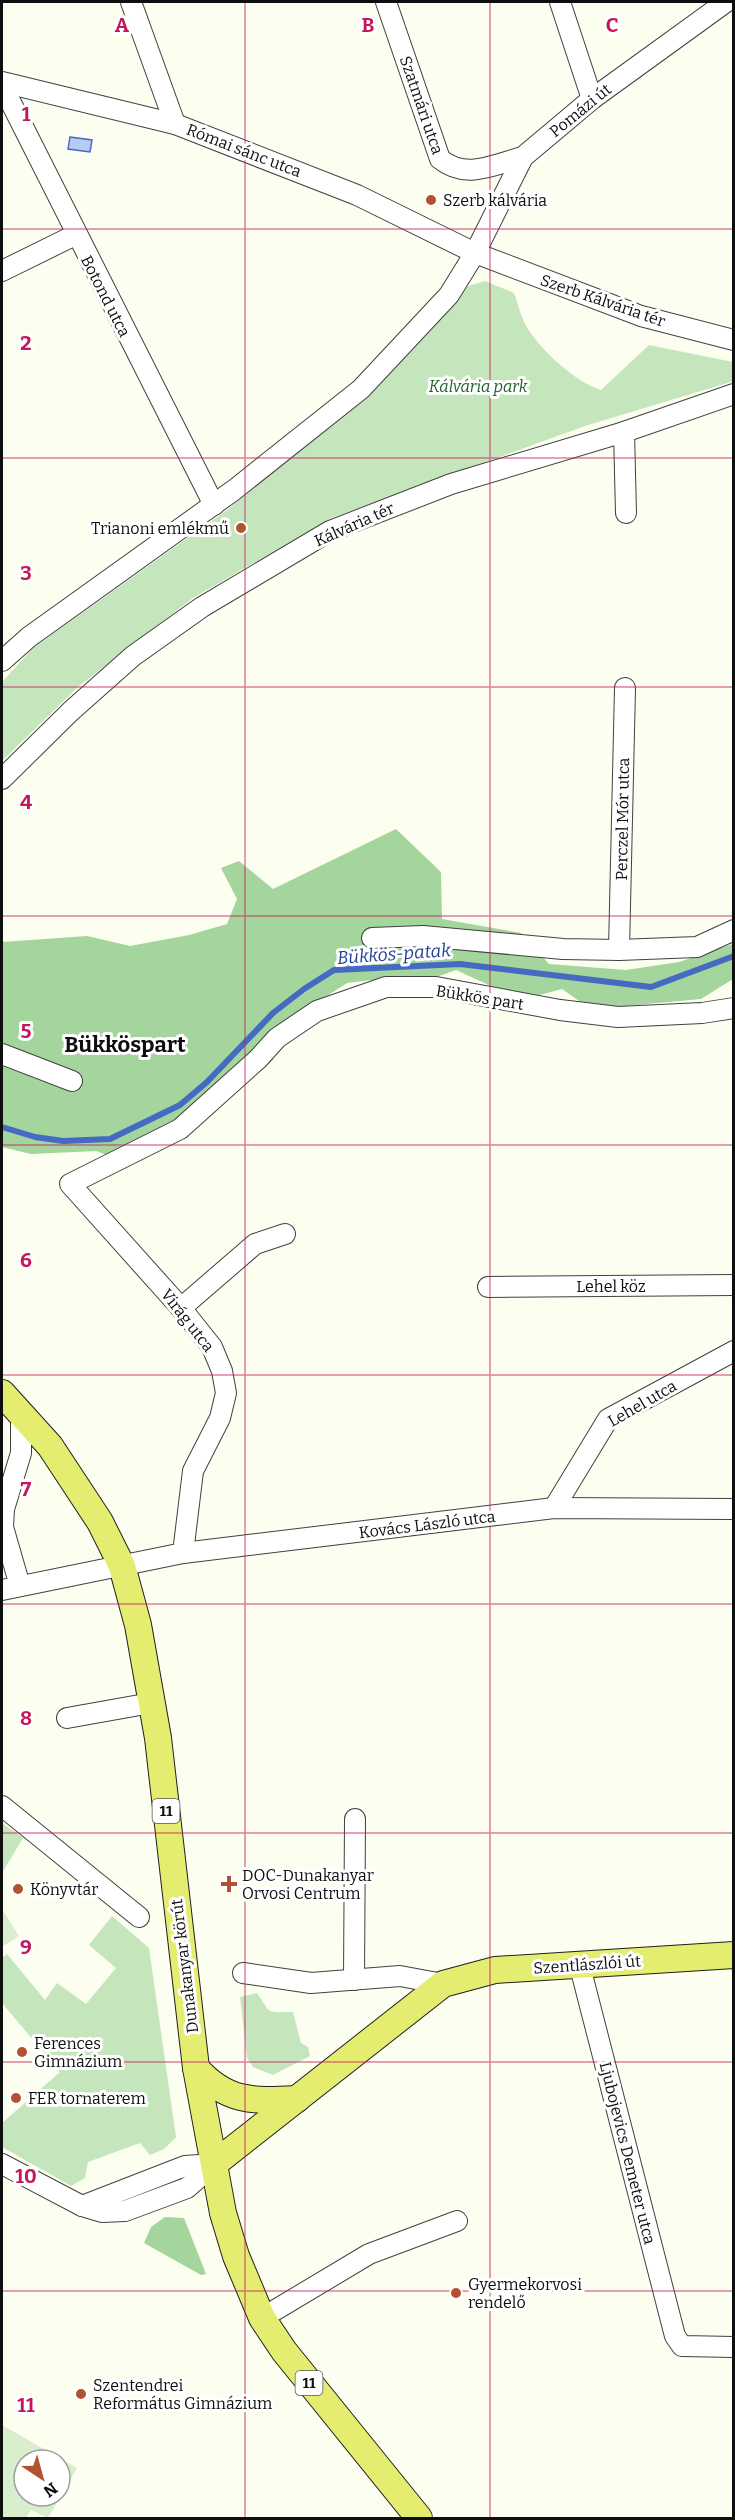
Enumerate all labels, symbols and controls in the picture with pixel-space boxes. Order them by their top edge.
text: A [115,13,130,37]
text: B [362,13,375,37]
text: C [606,13,618,37]
street label: Szatmári utca [396,53,447,157]
street label: Pomázi út [546,80,615,141]
text: 1 [22,102,31,126]
street label: Római sánc utca [184,120,304,181]
place label: Szerb kálvária [443,191,547,210]
marker: Szerb kálvária [424,193,438,207]
street label: Botond utca [77,252,134,340]
street label: Szerb Kálvária tér [538,270,668,331]
text: 2 [20,331,32,355]
park label: Kálvária park [429,377,528,396]
street label: Kálvária tér [311,498,397,551]
place label: Trianoni emlékmű [91,519,229,538]
marker: Trianoni emlékmű [234,521,248,535]
text: 3 [20,561,32,585]
street label: Perczel Mór utca [612,757,633,881]
text: 4 [20,790,32,814]
water label: Bükkös-patak [336,939,452,969]
street label: Bükkös part [435,981,525,1014]
text: 5 [21,1019,32,1043]
district label: Bükköspart [64,1031,186,1058]
text: 6 [20,1248,32,1272]
street label: Lehel köz [576,1277,646,1296]
street label: Virág utca [157,1285,218,1356]
street label: Lehel utca [605,1376,680,1431]
text: 7 [21,1477,32,1501]
street label: Kovács László utca [358,1507,497,1542]
text: 8 [20,1706,32,1730]
road number: 11 [152,1799,180,1823]
place label: DOC-Dunakanyar Orvosi Centrum [242,1866,374,1903]
marker: DOC-Dunakanyar Orvosi Centrum [220,1875,238,1893]
place label: Könyvtár [30,1880,98,1899]
marker: Könyvtár [11,1882,25,1896]
street label: Dunakanyar körút [167,1898,202,2034]
text: 9 [20,1935,32,1959]
street label: Szentlászlói út [533,1951,642,1978]
place label: Ferences Gimnázium [34,2034,122,2071]
marker: Ferences Gimnázium [15,2045,29,2059]
street label: Ljubojevics Demeter utca [596,2060,659,2247]
place label: FER tornaterem [28,2089,146,2108]
marker: FER tornaterem [9,2091,23,2105]
text: 10 [15,2164,37,2188]
place label: Gyermekorvosi rendelő [468,2275,582,2312]
marker: Gyermekorvosi rendelő [449,2286,463,2300]
road number: 11 [296,2371,322,2395]
place label: Szentendrei Református Gimnázium [93,2376,272,2413]
marker: Szentendrei Református Gimnázium [74,2387,88,2401]
text: 11 [17,2393,35,2417]
north arrow [12,2448,72,2508]
text: N [40,2478,61,2501]

